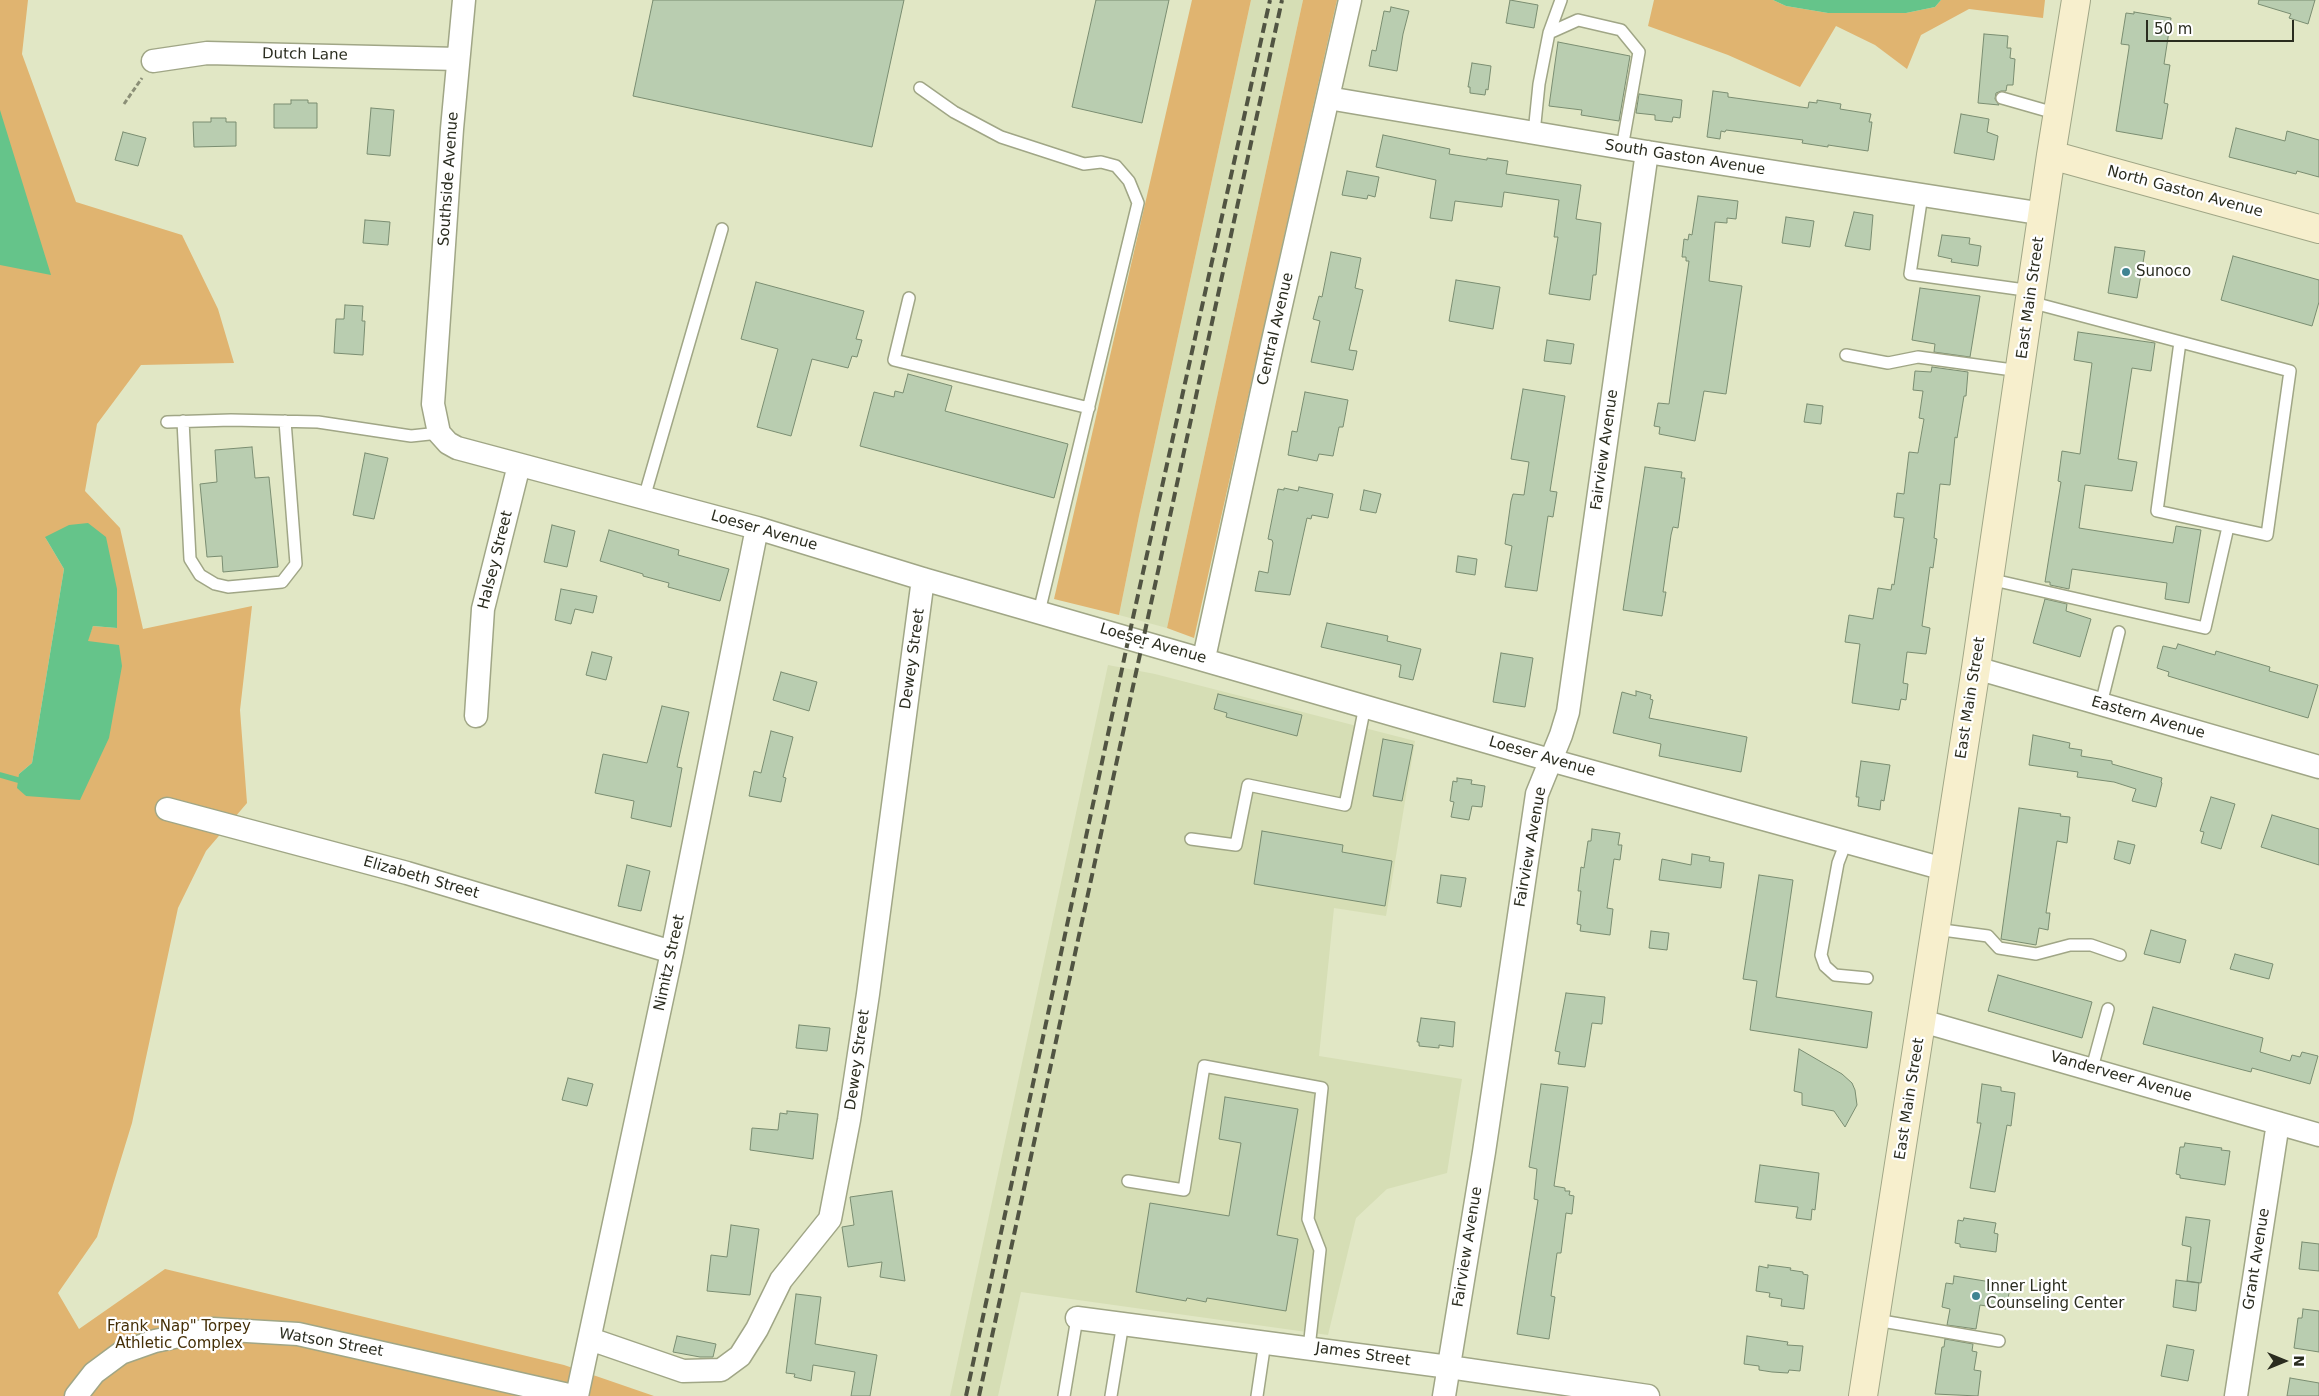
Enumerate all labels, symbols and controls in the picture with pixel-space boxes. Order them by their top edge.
scale bar [2149,10,2296,42]
text: 50 m [2154,20,2192,38]
street label: Dutch Lane [262,45,348,65]
street label: Southside Avenue [435,111,463,247]
street label: South Gaston Avenue [1604,136,1766,180]
street label: North Gaston Avenue [2105,163,2265,221]
street label: East Main Street [2014,236,2048,360]
place label: Sunoco [2136,263,2191,281]
marker: Sunoco [2120,266,2132,278]
street label: Central Avenue [1254,271,1298,387]
street label: Fairview Avenue [1588,388,1622,512]
street label: Loeser Avenue [709,507,819,555]
street label: Halsey Street [475,509,517,611]
street label: Dewey Street [897,607,929,711]
street label: Loeser Avenue [1098,620,1208,668]
street label: East Main Street [1952,636,1990,760]
street label: Eastern Avenue [2089,693,2207,743]
street label: Loeser Avenue [1487,733,1597,781]
street label: Fairview Avenue [1512,785,1550,909]
street label: Elizabeth Street [361,853,481,903]
street label: Nimitz Street [651,913,689,1013]
street label: Dewey Street [842,1008,874,1112]
street label: East Main Street [1891,1037,1929,1161]
street label: Vanderveer Avenue [2048,1048,2194,1106]
street label: Fairview Avenue [1450,1185,1486,1309]
street label: Grant Avenue [2240,1207,2274,1311]
place label: Inner Light Counseling Center [1986,1278,2124,1313]
marker: Inner Light Counseling Center [1970,1290,1982,1302]
park label: Frank "Nap" Torpey Athletic Complex [107,1318,251,1353]
street label: Watson Street [277,1325,385,1361]
north arrow [2259,1336,2309,1386]
street label: James Street [1314,1339,1412,1371]
text: N [2291,1355,2307,1367]

